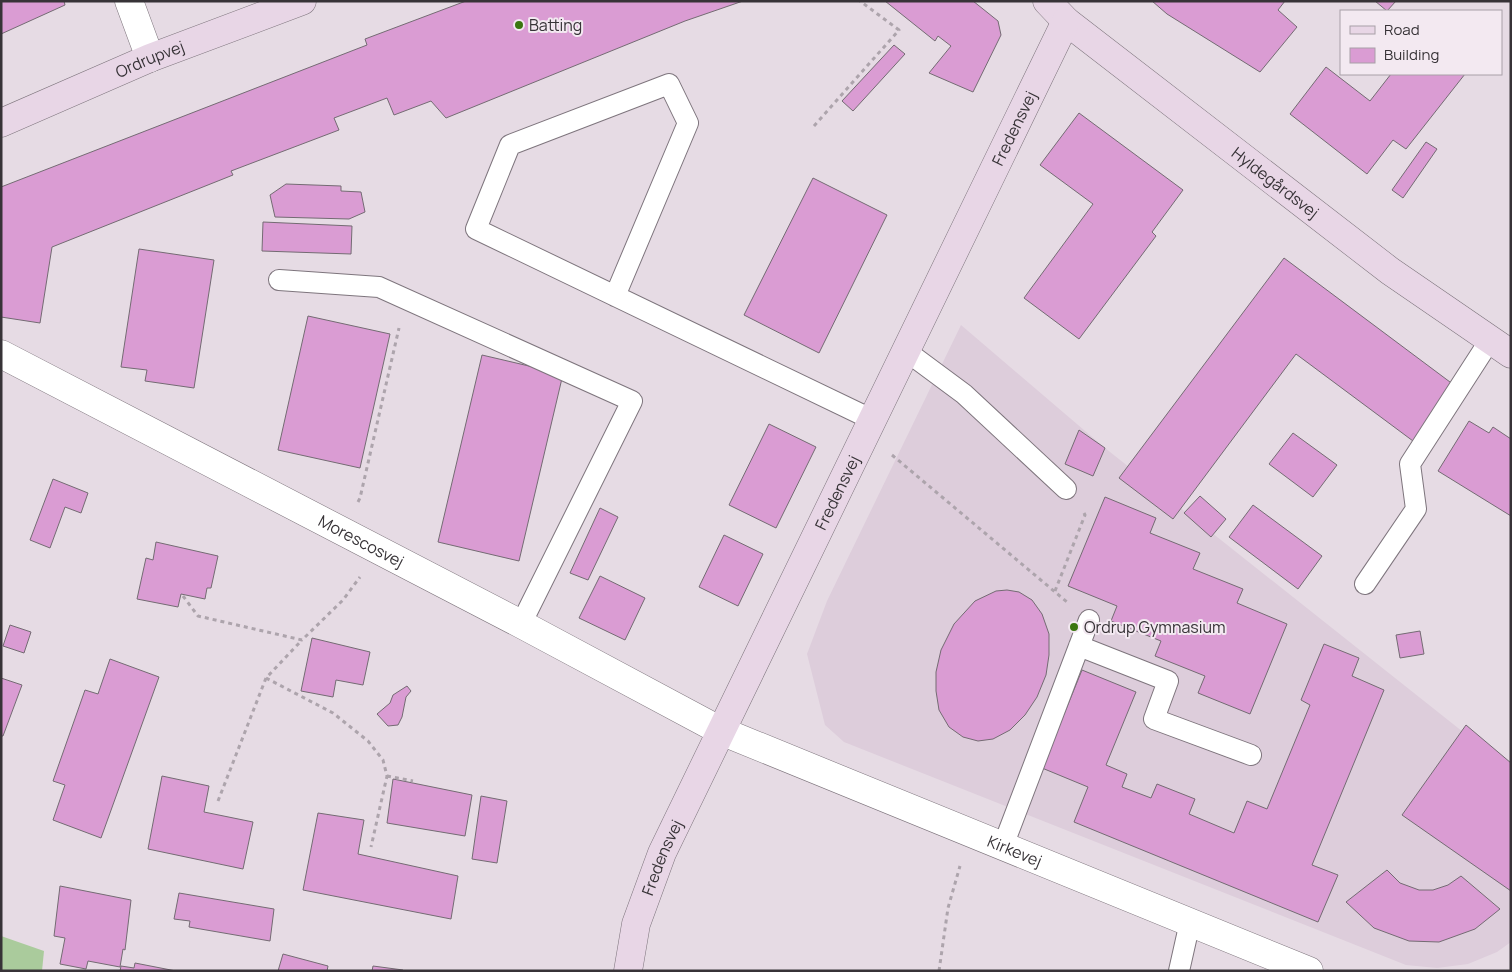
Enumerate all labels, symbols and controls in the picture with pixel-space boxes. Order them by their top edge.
legend [1340,10,1502,75]
place label: Batting [529,14,582,36]
marker: Batting [513,19,525,31]
text: Road [1384,19,1420,40]
street label: Ordrupvej [112,35,187,83]
text: Building [1384,44,1439,65]
street label: Fredensvej [986,87,1041,169]
street label: Hyldegårdsvej [1227,142,1324,223]
street label: Fredensvej [810,452,864,534]
street label: Morescosvej [315,510,408,572]
place label: Ordrup Gymnasium [1084,616,1226,638]
marker: Ordrup Gymnasium [1068,621,1080,633]
street label: Fredensvej [636,816,688,899]
street label: Kirkevej [984,830,1045,872]

